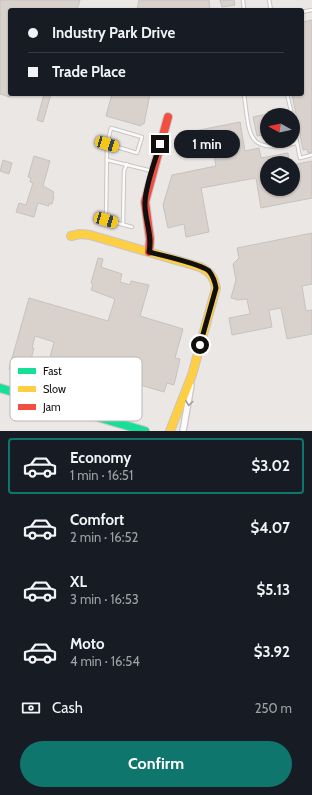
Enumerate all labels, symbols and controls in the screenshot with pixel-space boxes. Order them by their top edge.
text: Industry Park Drive [52,24,175,42]
text: Trade Place [52,63,126,81]
north arrow [260,108,300,148]
map controls [260,108,300,196]
callout: 1 min [174,130,240,158]
car [94,135,120,153]
route end [151,135,169,153]
text: 1 min [192,136,222,152]
button: layers [260,156,300,196]
car [93,211,119,229]
route start [191,336,209,354]
legend [10,357,142,421]
text: Fast [43,364,62,378]
text: Slow [43,382,66,396]
text: Jam [42,400,61,414]
one-way arrow [185,400,194,406]
icon: car [22,448,58,484]
text: Economy [70,449,131,467]
text: $3.02 [251,457,290,475]
text: 1 min · 16:51 [70,467,133,483]
icon: car [22,510,58,546]
text: Comfort [70,511,124,529]
text: $4.07 [251,519,290,537]
text: 2 min · 16:52 [70,529,138,545]
icon: car [22,572,58,608]
text: XL [70,573,87,591]
text: $5.13 [257,581,290,599]
text: 3 min · 16:53 [70,591,139,607]
icon: car [22,634,58,670]
text: Moto [70,635,104,653]
text: $3.92 [254,643,290,661]
text: 4 min · 16:54 [70,653,140,669]
icon: cash [20,697,42,719]
text: Cash [52,699,83,717]
text: 250 m [255,700,292,716]
button: Confirm [20,741,292,787]

